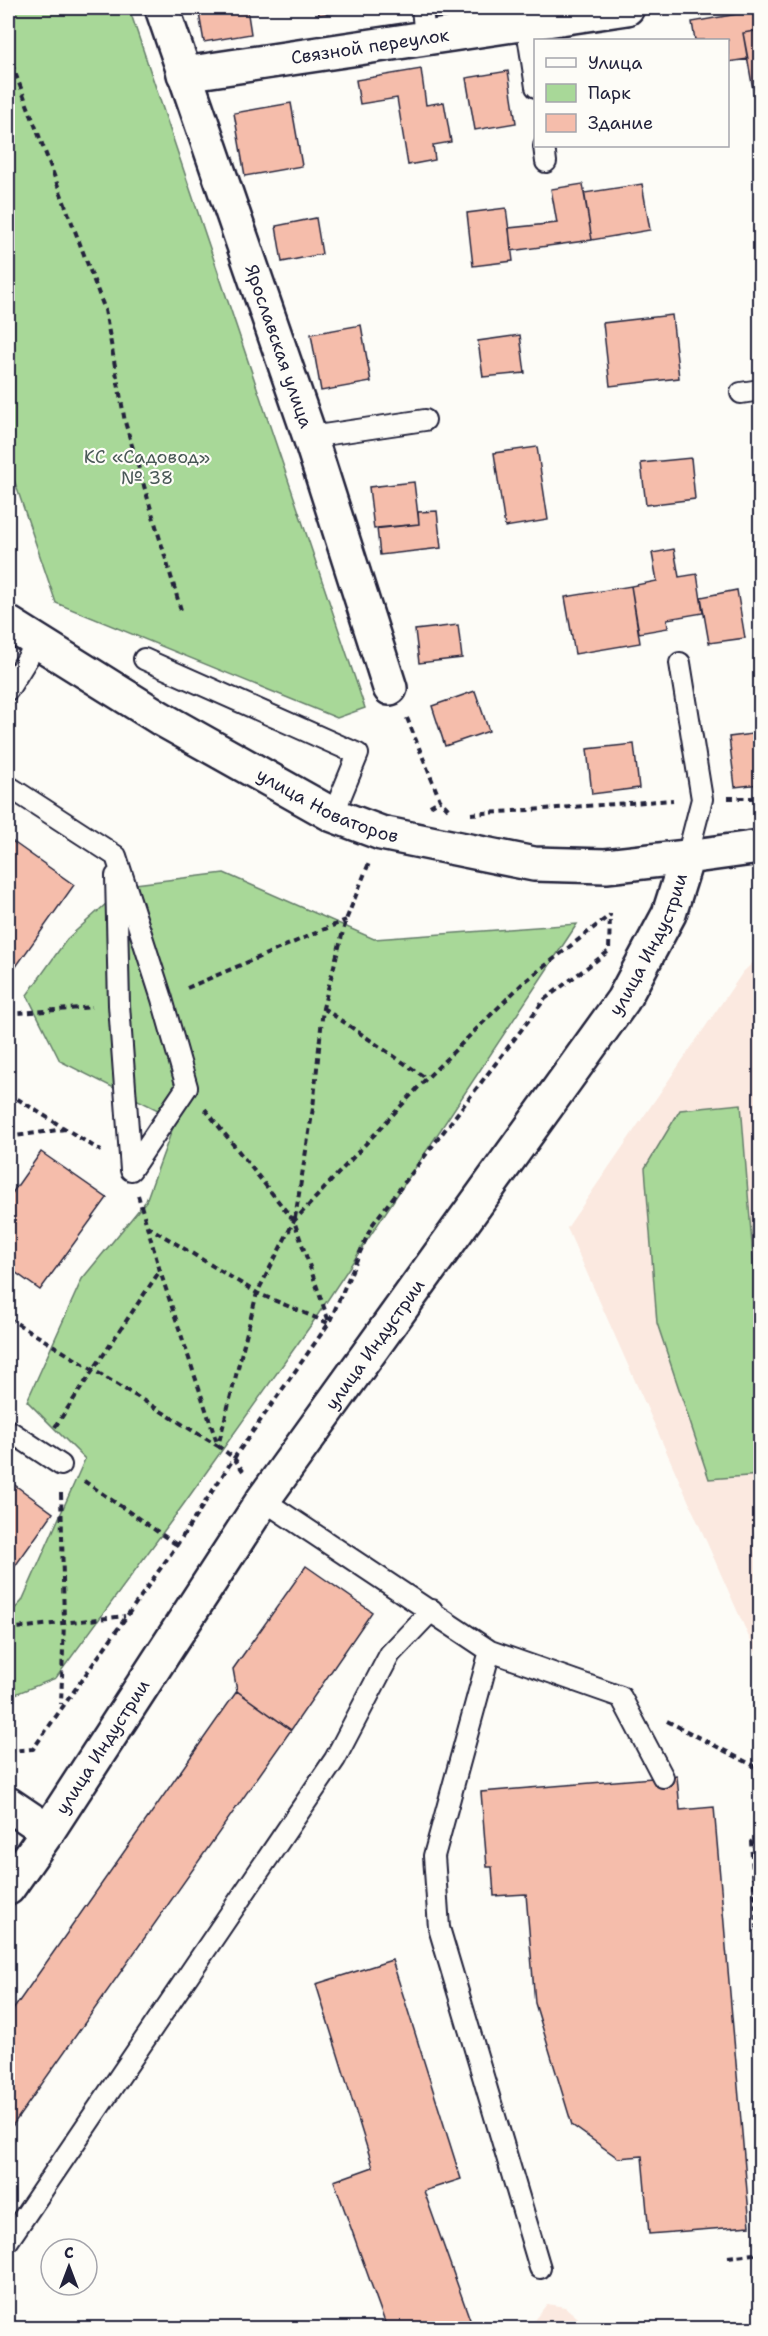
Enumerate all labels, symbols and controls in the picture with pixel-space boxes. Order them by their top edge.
street label: Связной переулок [289,23,451,70]
legend [534,39,729,147]
text: Улица [588,51,642,75]
text: Парк [588,81,631,105]
text: Здание [588,111,653,135]
street label: Ярославская улица [239,261,318,431]
park label: КС «Садовод» № 38 [84,445,210,490]
street label: улица Новаторов [252,763,400,848]
street label: улица Индустрии [604,870,693,1020]
street label: улица Индустрии [320,1274,431,1415]
street label: улица Индустрии [50,1675,155,1819]
north arrow [39,2237,99,2297]
text: С [64,2242,74,2263]

